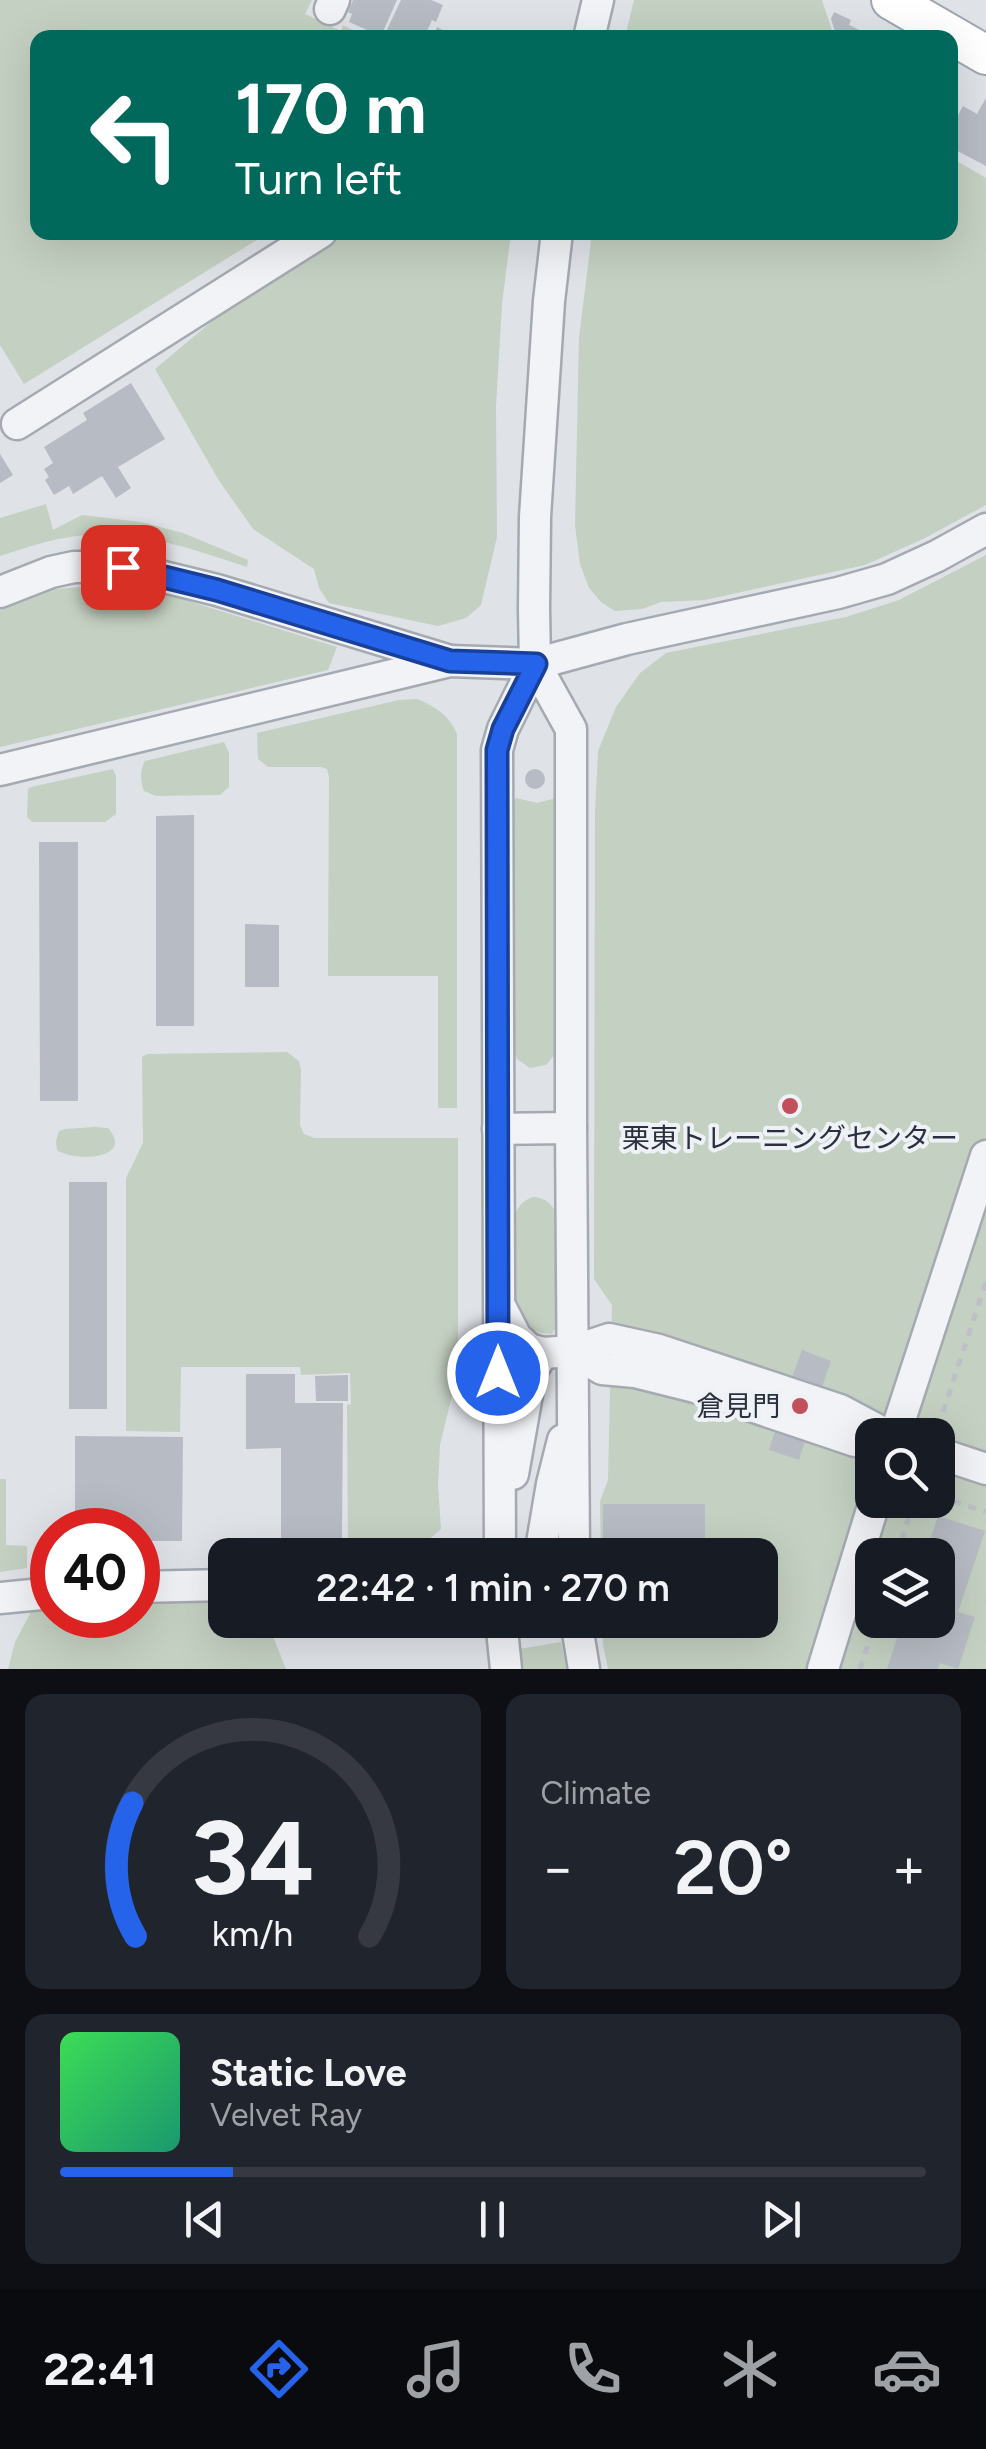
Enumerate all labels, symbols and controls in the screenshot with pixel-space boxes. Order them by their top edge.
text: 170 m [235,66,427,151]
icon: left [70,70,200,200]
text: Turn left [235,151,402,205]
pin [81,525,166,610]
icon: arrive [96,540,151,595]
marker: 栗東トレーニングセンター [779,1095,801,1117]
place label: 栗東トレーニングセンター [622,1121,958,1155]
position arrow [446,1321,550,1425]
place label: 倉見門 [696,1389,780,1423]
marker: 倉見門 [789,1395,811,1417]
map controls [855,1418,955,1638]
button: search [855,1418,955,1518]
speed limit sign: 40 [30,1508,160,1638]
button: layers [855,1538,955,1638]
text: 22:42 · 1 min · 270 m [316,1565,670,1611]
text: Climate [541,1774,651,1812]
text: 34 [191,1795,315,1920]
text: 20° [674,1823,793,1913]
text: − [541,1835,575,1901]
text: + [892,1835,926,1901]
text: km/h [212,1912,294,1955]
text: Static Love [210,2050,407,2096]
text: Velvet Ray [210,2096,362,2134]
icon: previous [177,2192,232,2247]
icon: pause [465,2192,520,2247]
icon: next [754,2192,809,2247]
icon: directions [244,2334,314,2404]
icon: music [401,2334,471,2404]
icon: phone [558,2334,628,2404]
icon: climate [715,2334,785,2404]
icon: car [872,2334,942,2404]
text: 22:41 [44,2342,157,2396]

